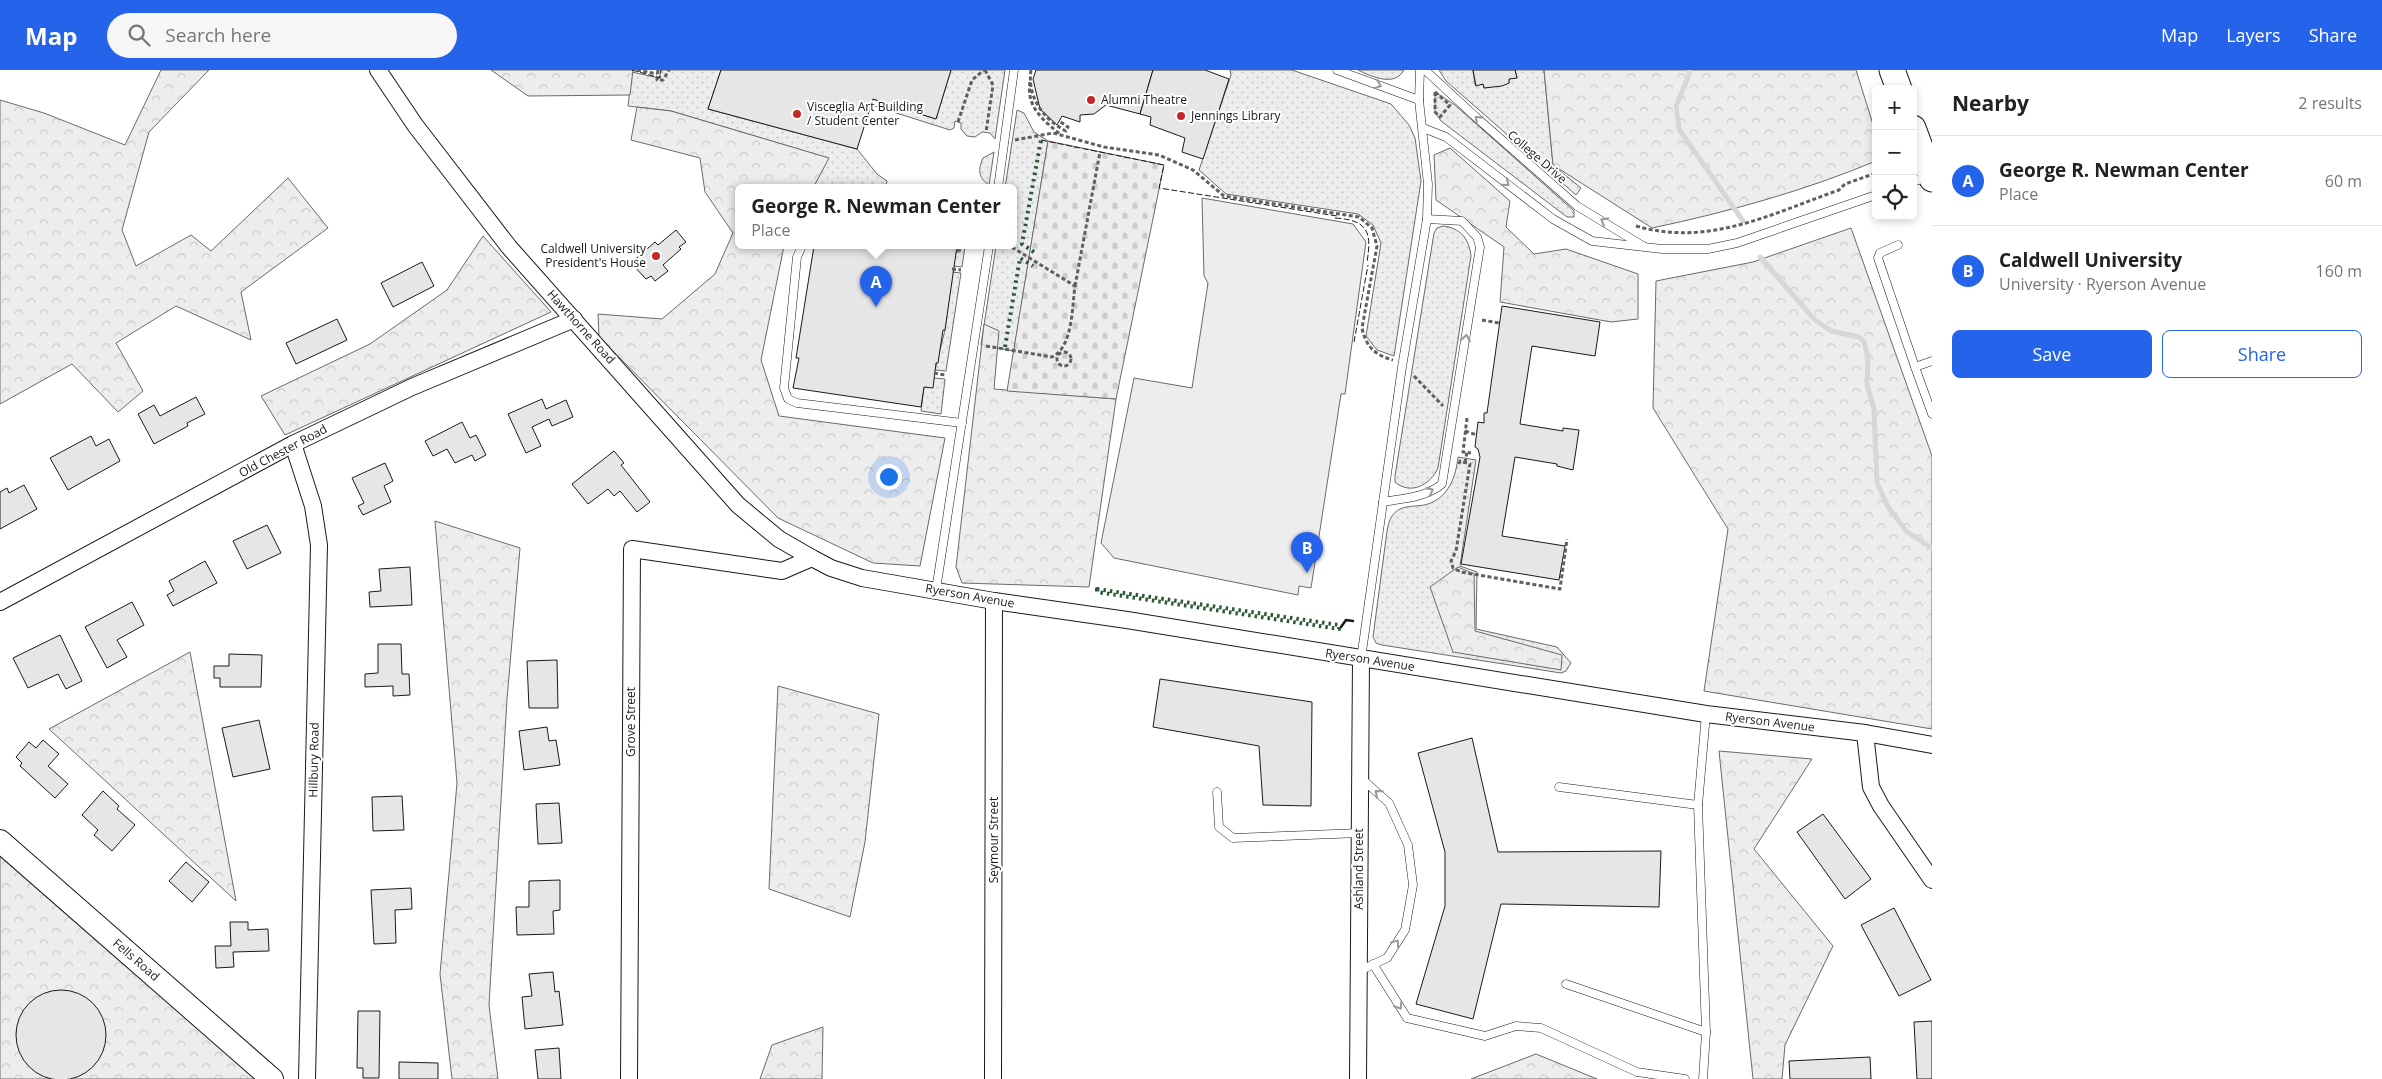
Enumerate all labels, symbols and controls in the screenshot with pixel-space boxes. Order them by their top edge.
search box [107,13,457,58]
text: Map [25,19,77,52]
icon: search [125,21,153,49]
text: Search here [165,22,271,48]
text: Map [2161,23,2198,47]
text: Layers [2226,23,2281,47]
text: Share [2309,23,2357,47]
one-way arrow [1373,79,1382,89]
map controls [1872,85,1917,220]
button: + [1872,85,1917,130]
text: Nearby [1952,89,2029,117]
place label: Alumni Theatre [1101,91,1187,108]
text: 2 results [2298,92,2362,114]
marker: Alumni Theatre [1085,94,1097,106]
place label: Visceglia Art Building / Student Center [807,98,924,129]
place label: Jennings Library [1190,107,1282,124]
marker: Visceglia Art Building / Student Center [791,108,803,120]
marker: Jennings Library [1175,110,1187,122]
one-way arrow [1474,116,1483,125]
street label: College Drive [1504,126,1571,187]
button: − [1872,130,1917,175]
text: George R. Newman Center [1999,157,2249,183]
text: A [1962,170,1974,192]
text: 60 m [2325,170,2362,192]
button: locate [1872,175,1917,220]
one-way arrow [1501,178,1510,187]
text: Place [1999,183,2038,205]
popup [735,184,1017,249]
text: George R. Newman Center [751,193,1001,219]
one-way arrow [1600,218,1609,228]
text: Place [751,219,790,241]
place label: Caldwell University President's House [540,240,647,271]
text: Caldwell University [1999,247,2182,273]
marker: Caldwell University President's House [650,250,662,262]
text: B [1963,260,1973,282]
text: 160 m [2316,260,2362,282]
pin: A [860,266,892,307]
text: University · Ryerson Avenue [1999,273,2206,295]
street label: Hawthorne Road [543,286,619,367]
button: Save [1952,330,2152,378]
button: Share [2162,330,2362,378]
one-way arrow [1460,333,1470,342]
street label: Old Chester Road [236,420,330,481]
your location [876,464,902,490]
one-way arrow [1425,487,1434,498]
pin: B [1291,532,1323,573]
street label: Ryerson Avenue [924,579,1016,612]
street label: Ryerson Avenue [1324,644,1416,675]
street label: Grove Street [622,687,639,757]
street label: Ryerson Avenue [1724,708,1816,735]
street label: Hillbury Road [304,722,323,798]
one-way arrow [1375,790,1384,799]
street label: Seymour Street [985,797,1002,883]
street label: Ashland Street [1350,828,1367,910]
street label: Fells Road [109,935,163,985]
one-way arrow [1390,939,1400,948]
one-way arrow [1393,1000,1402,1009]

